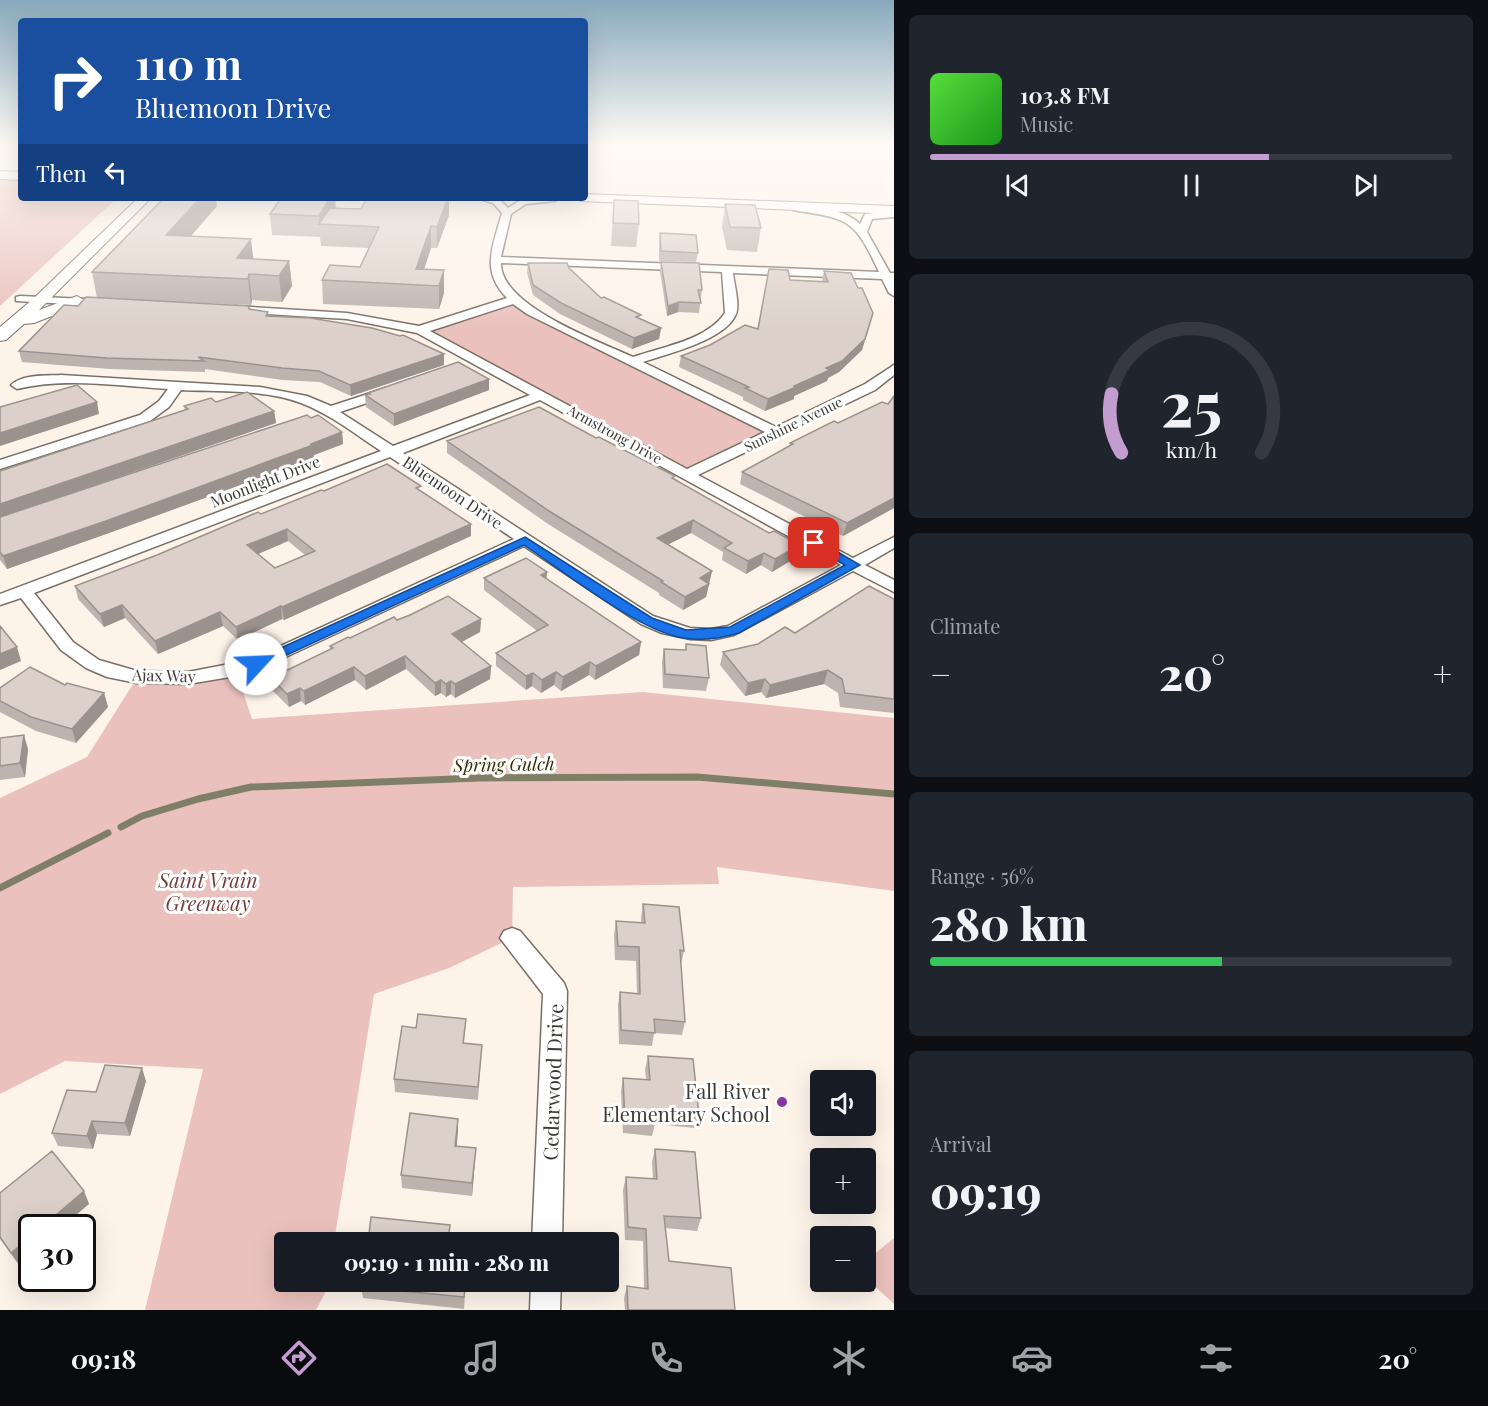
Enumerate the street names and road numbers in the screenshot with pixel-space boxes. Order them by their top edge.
street label: Sunshine Avenue [741,392,845,456]
street label: Armstrong Drive [563,400,666,468]
street label: Moonlight Drive [207,450,323,512]
street label: Bluemoon Drive [399,451,507,533]
street label: Ajax Way [131,663,196,687]
street label: Cedarwood Drive [536,1003,568,1161]

